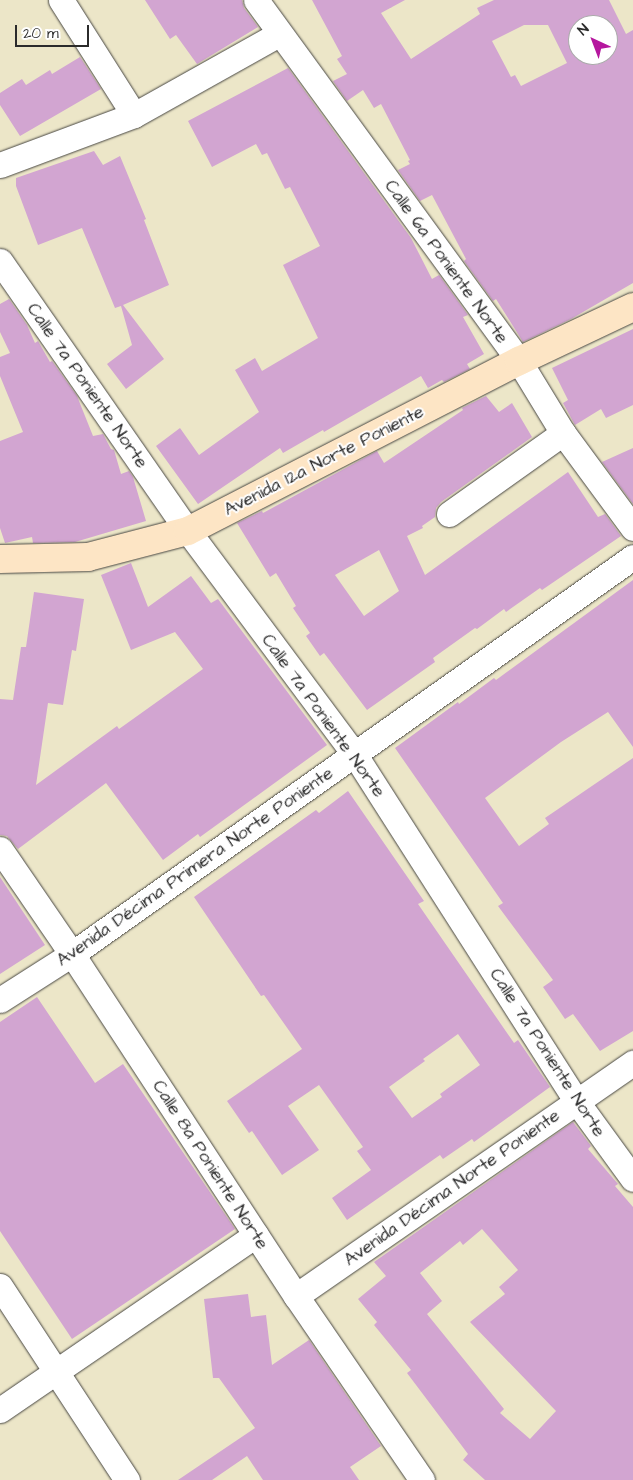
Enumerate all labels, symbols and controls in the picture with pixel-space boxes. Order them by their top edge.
scale bar [18,15,91,47]
north arrow [568,15,618,65]
text: N [573,19,593,40]
text: 20 m [23,23,59,44]
street label: Calle 6a Poniente Norte [379,176,513,348]
street label: Calle 7a Poniente Norte [22,299,152,473]
street label: Avenida 12a Norte Poniente [220,401,428,521]
street label: Calle 7a Poniente Norte [256,630,390,802]
street label: Avenida Décima Primera Norte Poniente [53,763,337,971]
street label: Calle 7a Poniente Norte [484,965,610,1141]
street label: Calle 8a Poniente Norte [147,1076,273,1254]
street label: Avenida Décima Norte Poniente [340,1105,564,1271]

